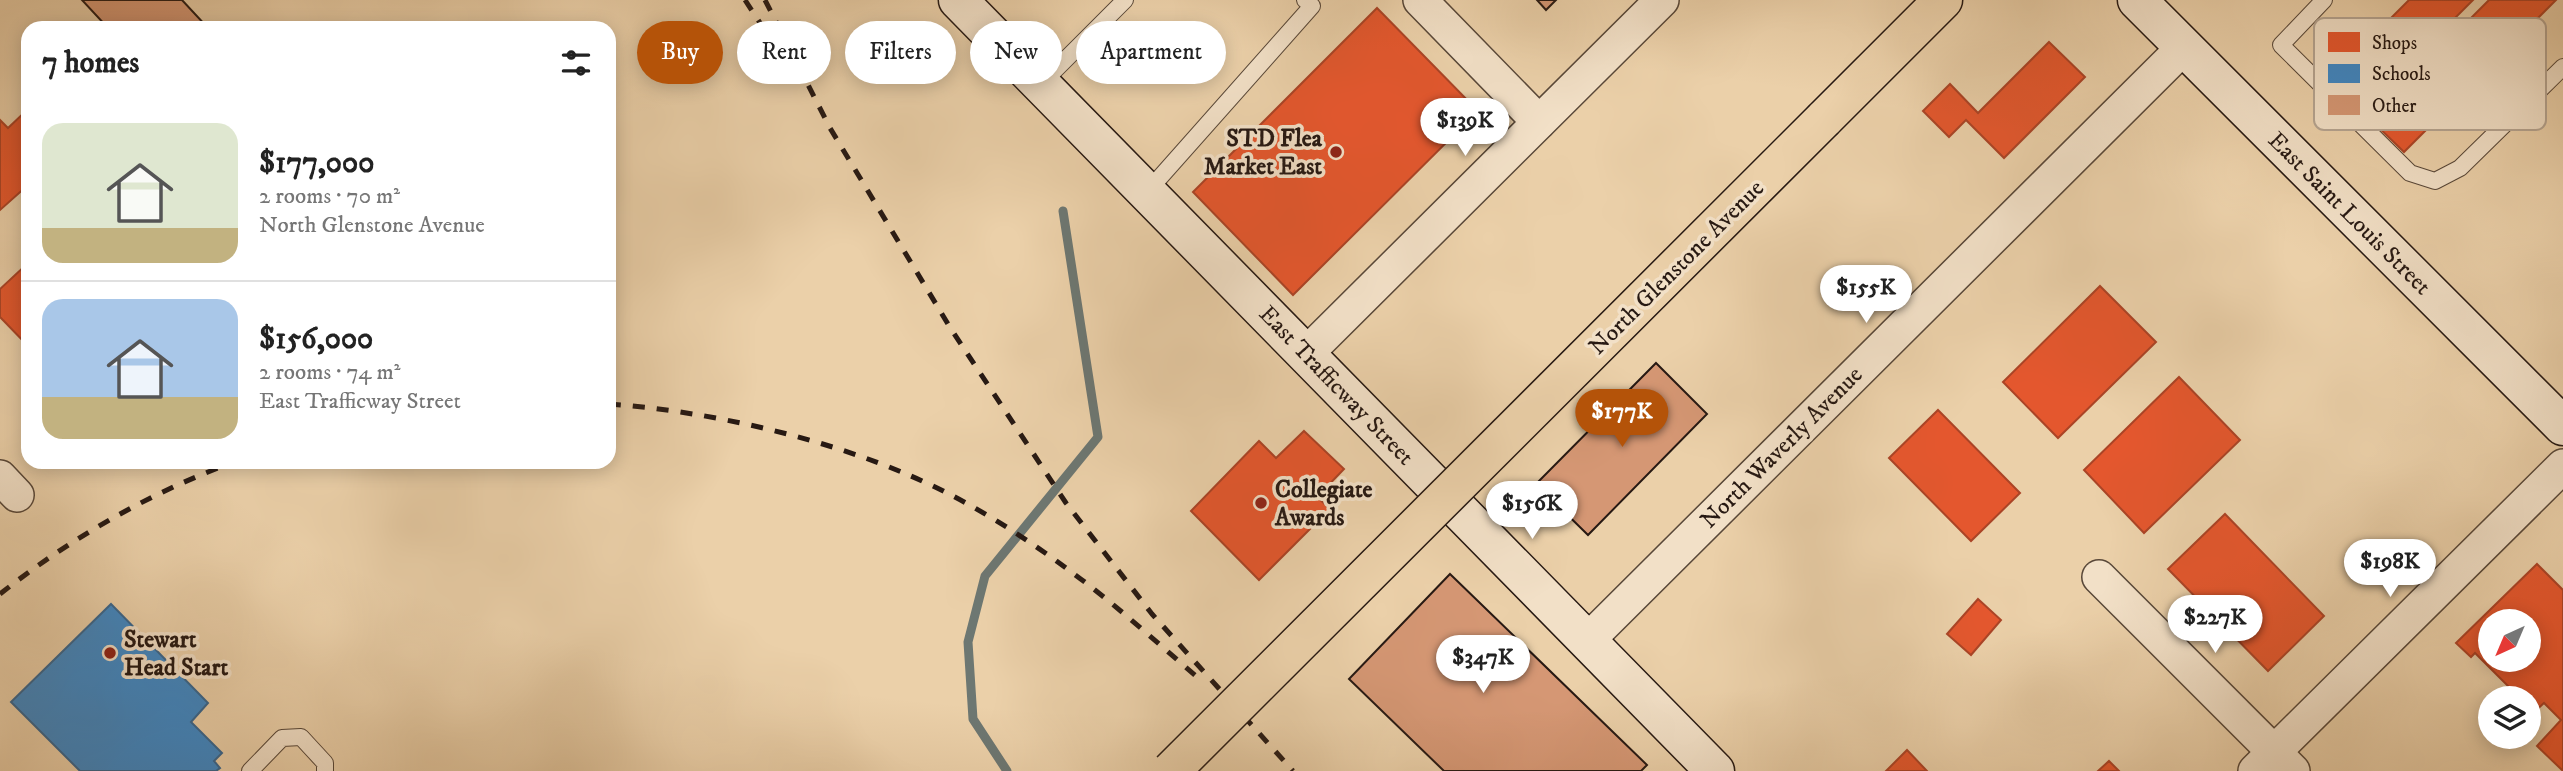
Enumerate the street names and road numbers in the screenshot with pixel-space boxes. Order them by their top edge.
street label: East Saint Louis Street [2261,126,2438,302]
street label: North Glenstone Avenue [1583,174,1771,362]
street label: East Trafficway Street [1252,300,1420,472]
street label: North Waverly Avenue [1694,360,1869,535]

